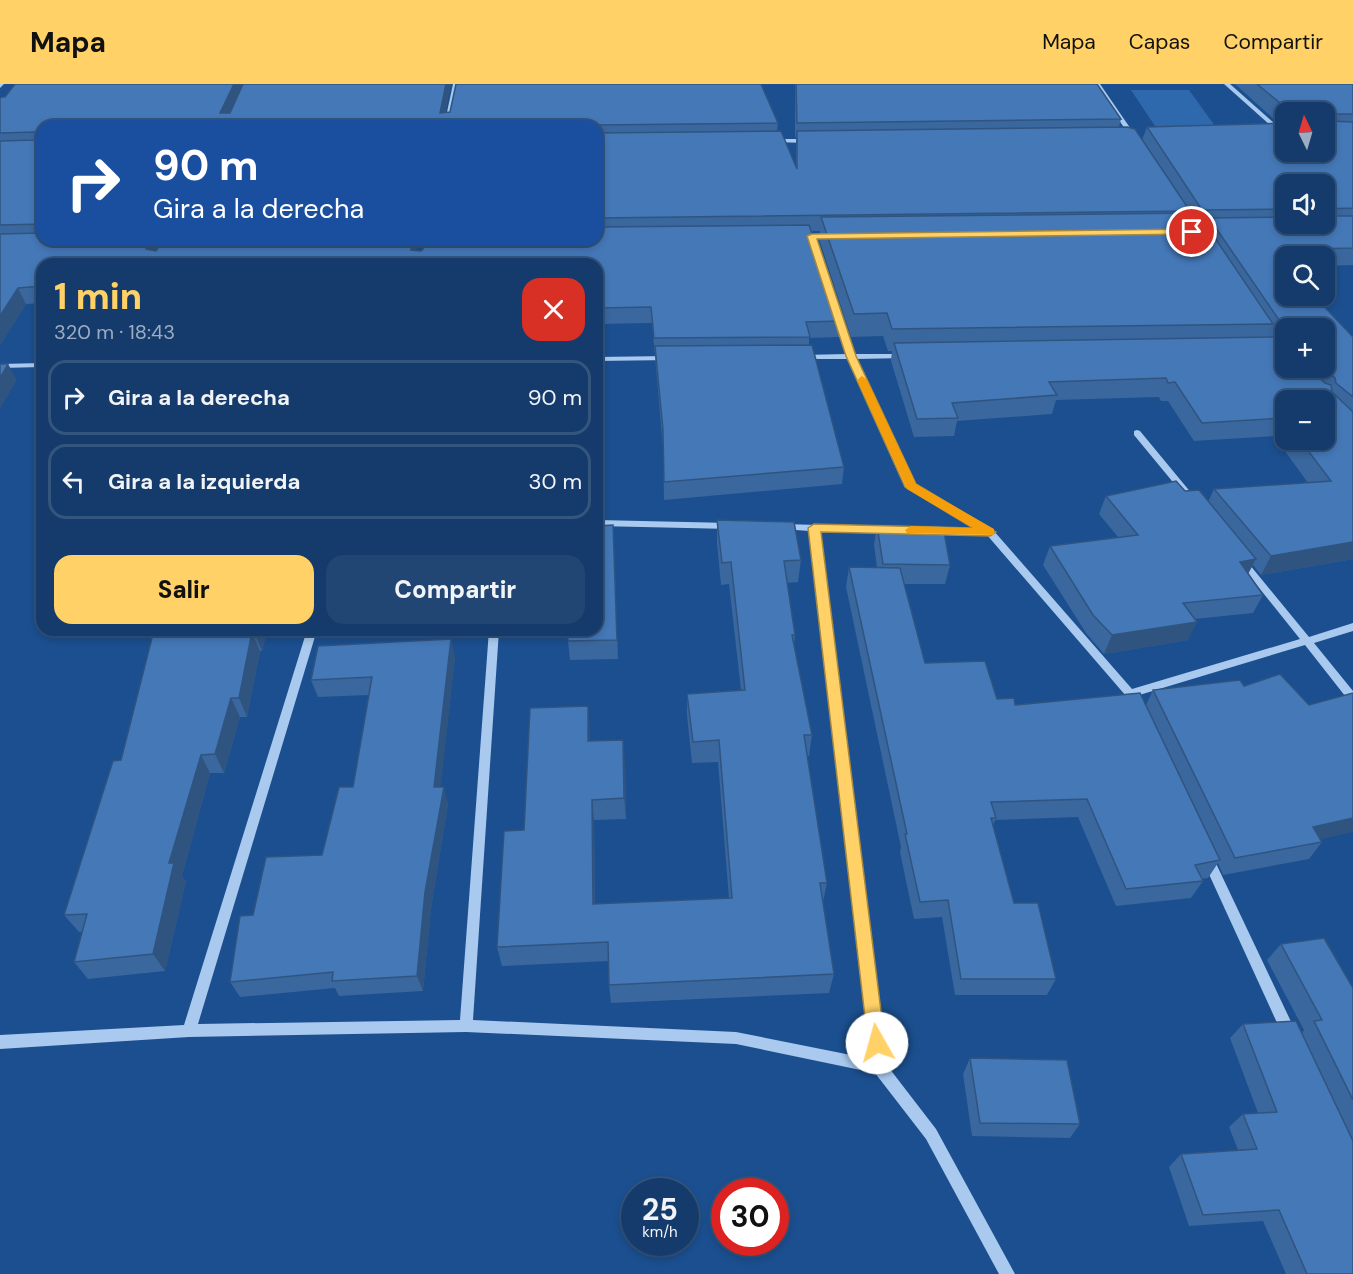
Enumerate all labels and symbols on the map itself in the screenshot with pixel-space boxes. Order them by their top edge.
north arrow [1275,102,1335,162]
pin [1166,206,1217,257]
position arrow [845,1011,909,1075]
speed limit sign: 30 [711,1178,789,1256]

